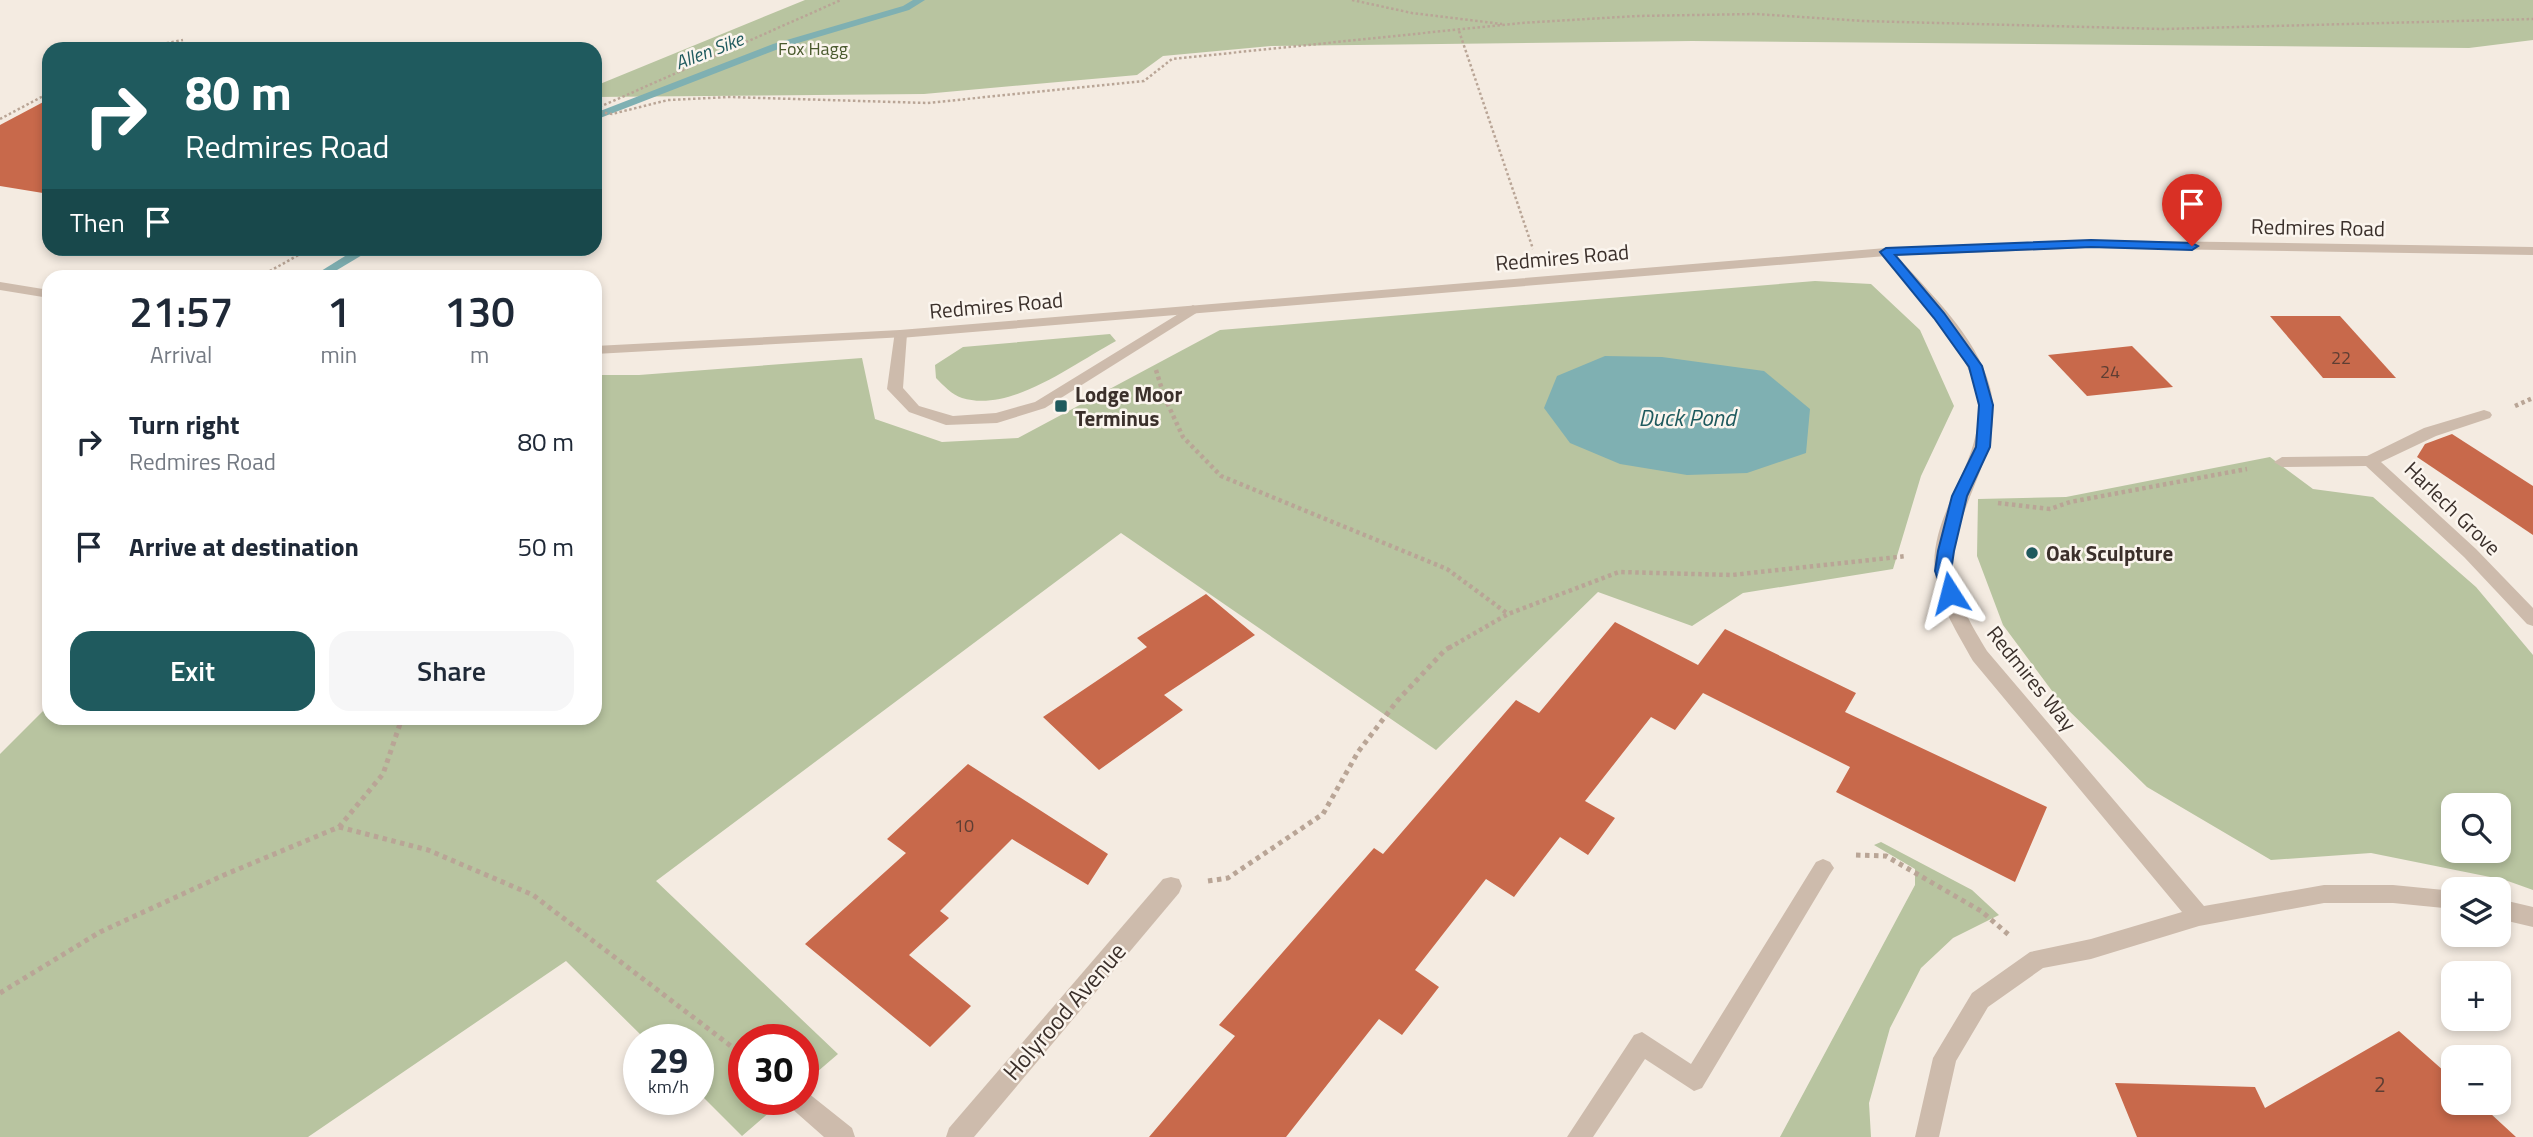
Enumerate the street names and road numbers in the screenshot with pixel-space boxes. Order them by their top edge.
street label: Redmires Road [2251,210,2385,244]
street label: Redmires Road [1494,235,1630,279]
street label: Redmires Road [928,283,1064,327]
street label: Harlech Grove [2397,453,2509,563]
street label: Redmires Way [1979,618,2085,738]
street label: Holyrood Avenue [994,934,1134,1088]

